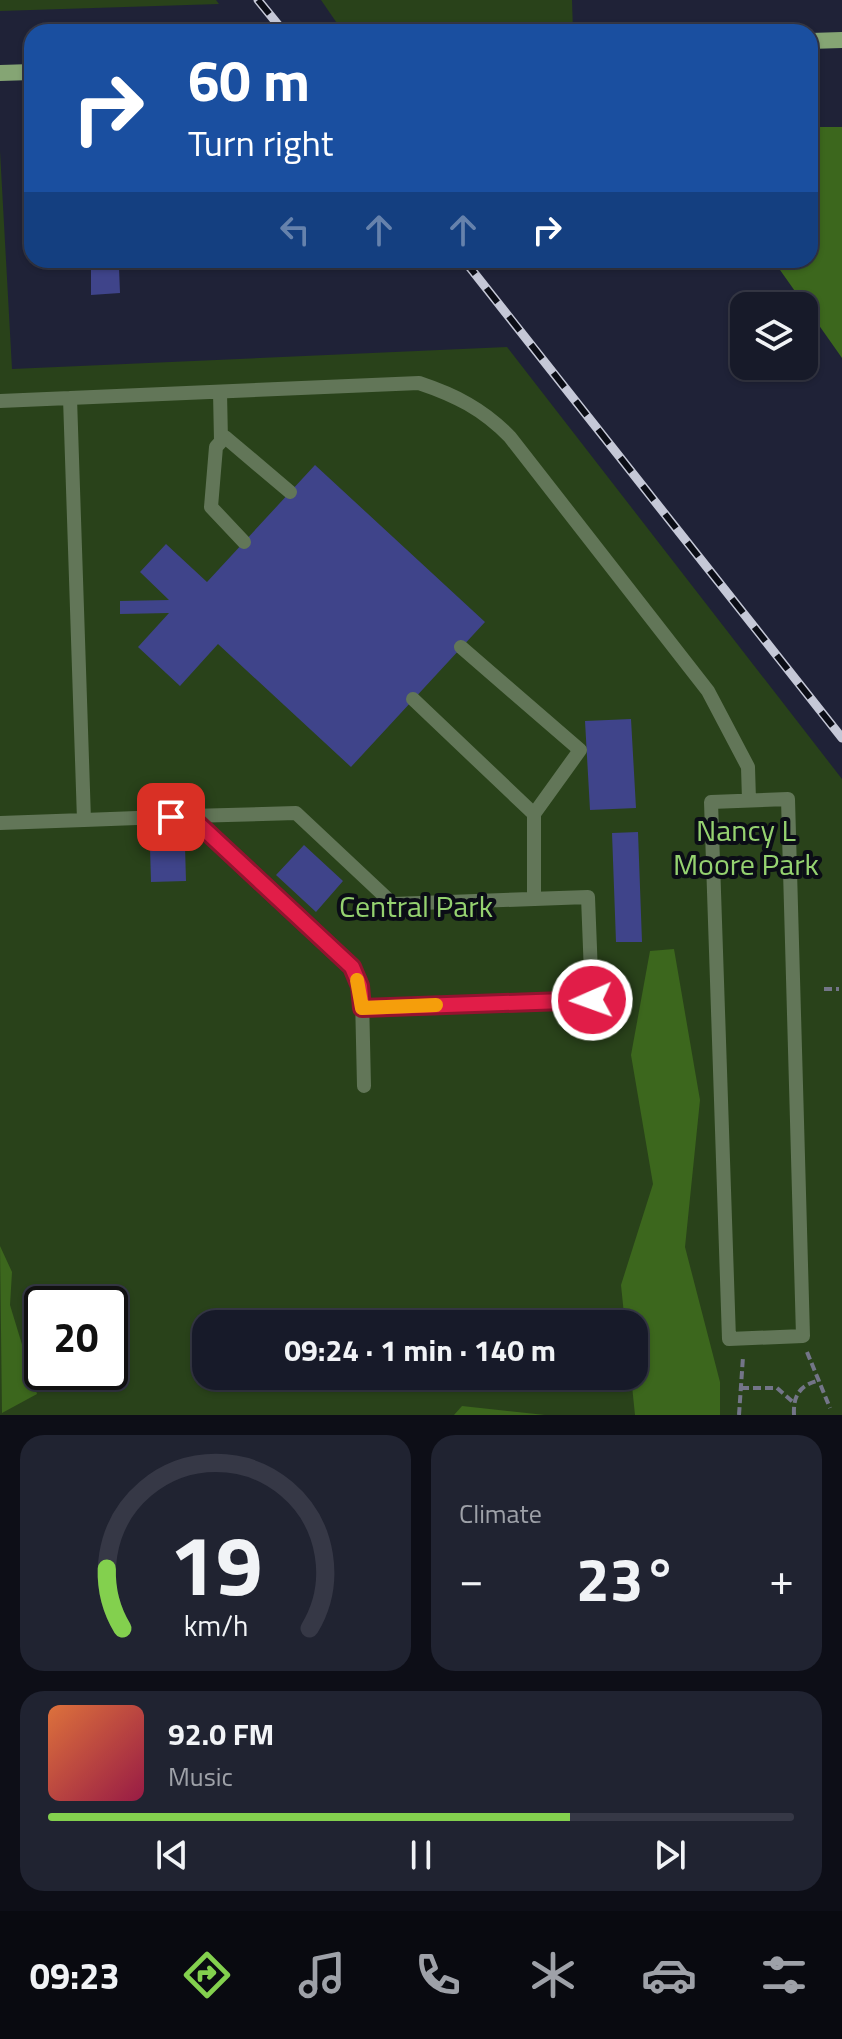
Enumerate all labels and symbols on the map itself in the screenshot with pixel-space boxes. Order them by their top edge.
pin [137,783,205,851]
park label: Nancy L Moore Park [673,807,819,887]
park label: Central Park [339,883,493,929]
position arrow [550,958,634,1042]
speed limit sign: 20 [24,1286,128,1390]

